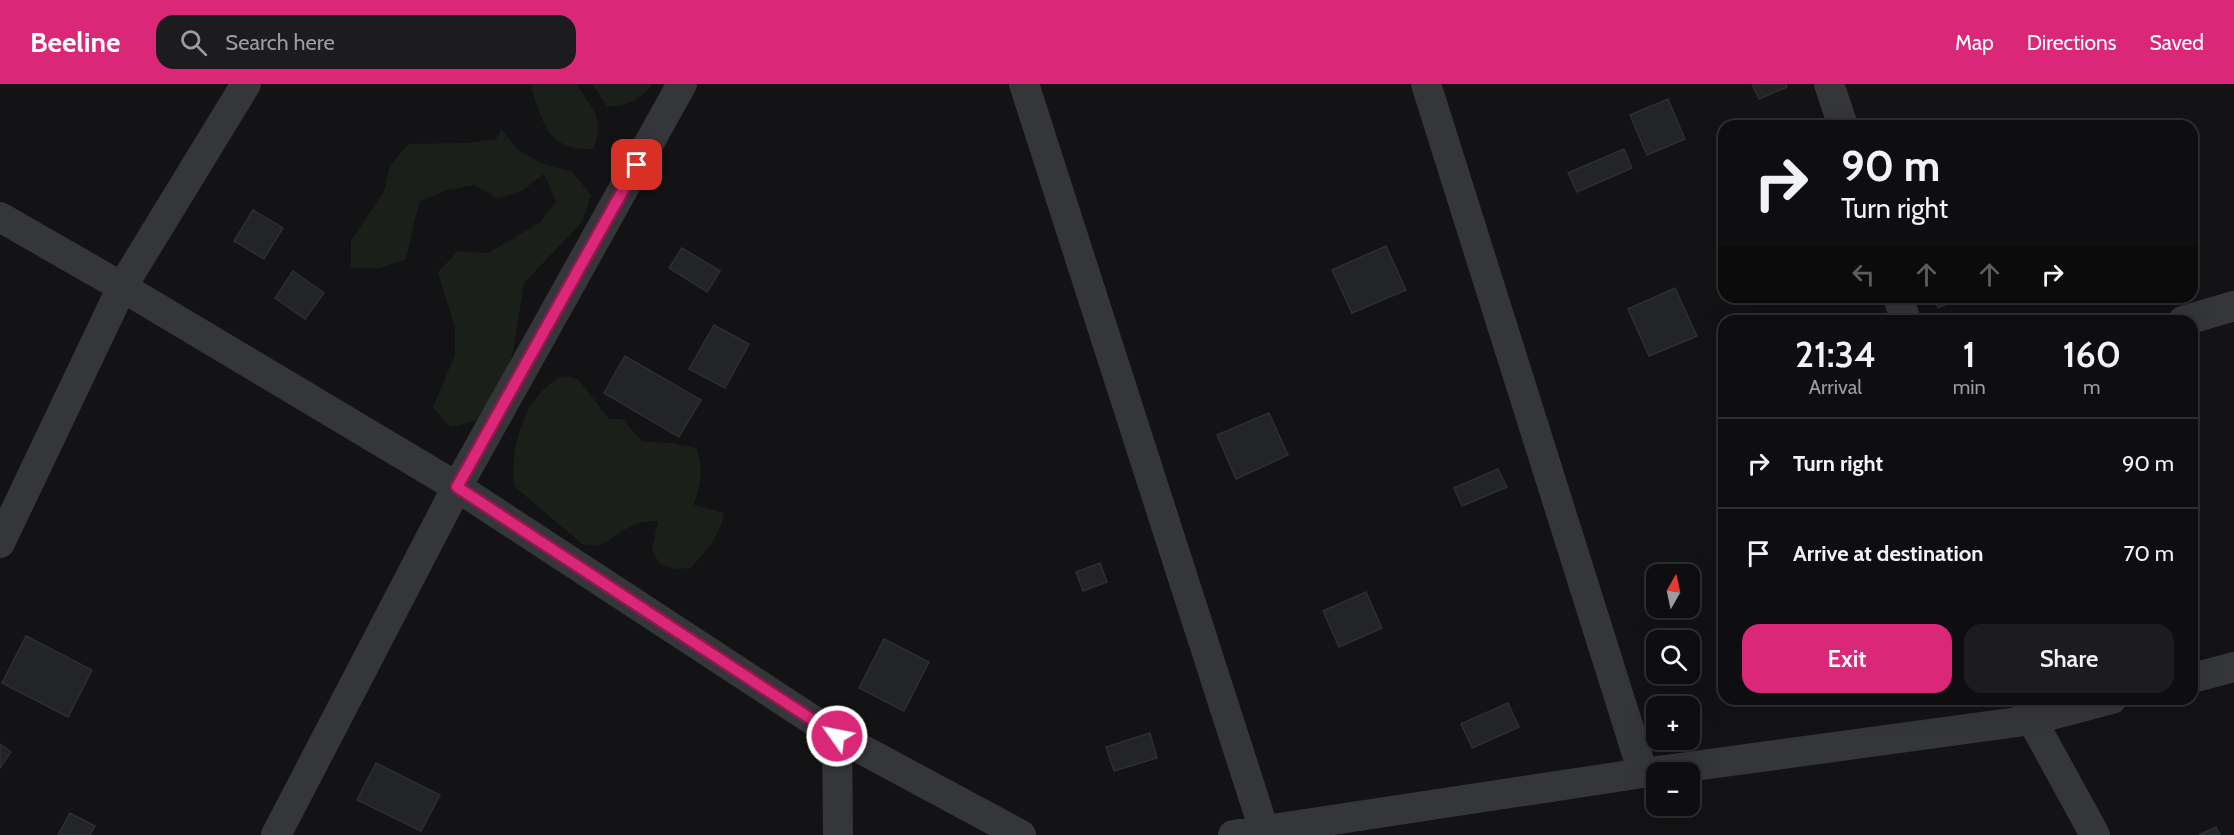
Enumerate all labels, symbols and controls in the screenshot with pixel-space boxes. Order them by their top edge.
search box [156,15,576,69]
text: Beeline [30,25,120,59]
icon: search [177,26,210,59]
text: Search here [225,29,335,56]
text: Map [1955,30,1994,55]
text: Directions [2027,30,2116,55]
text: Saved [2149,30,2204,55]
pin [611,139,662,190]
text: 90 m [1841,140,1940,192]
icon: right [1742,144,1820,222]
icon: arrive [620,148,653,181]
text: Turn right [1841,192,1948,225]
icon: left [1847,258,1880,291]
icon: ahead [1910,258,1943,291]
icon: ahead [1973,258,2006,291]
icon: right [2036,258,2069,291]
text: 21:34 [1795,332,1876,376]
text: 1 [1963,332,1976,376]
text: 160 [2063,332,2121,376]
text: Arrival [1809,375,1862,399]
text: min [1953,375,1986,399]
text: m [2083,375,2101,399]
icon: right [1742,447,1775,480]
text: Turn right [1793,450,1883,477]
text: 90 m [2122,450,2174,477]
icon: arrive [1742,537,1775,570]
text: Arrive at destination [1793,540,1983,567]
text: 70 m [2124,540,2174,567]
north arrow [1646,564,1700,618]
map controls [1646,564,1700,816]
button: Exit [1742,624,1952,693]
button: Share [1964,624,2174,693]
button: search [1646,630,1700,684]
button: + [1646,696,1700,750]
position arrow [805,704,869,768]
button: − [1646,762,1700,816]

